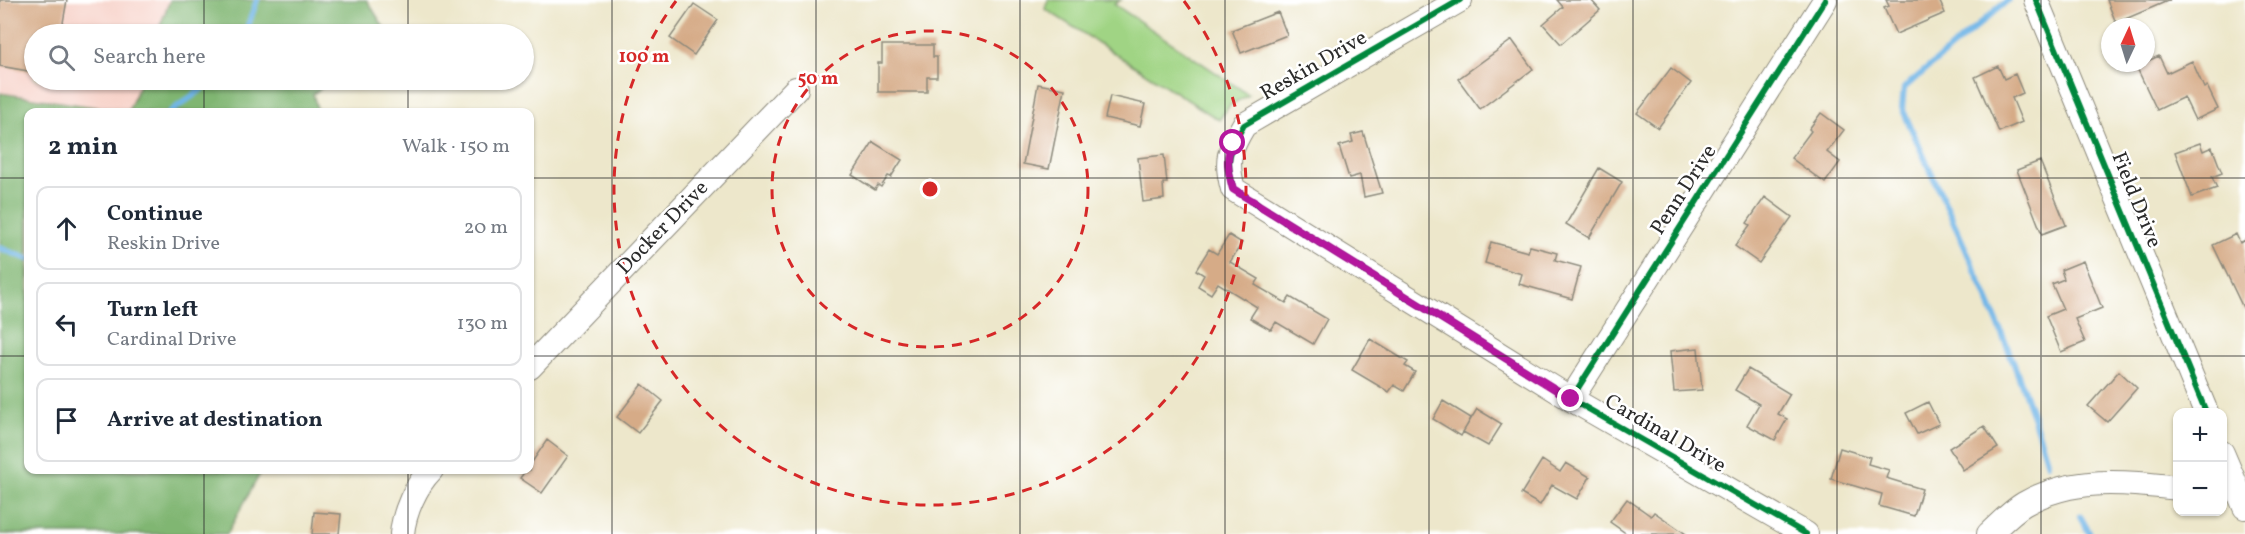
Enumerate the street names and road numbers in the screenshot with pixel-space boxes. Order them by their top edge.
street label: Reskin Drive [1255,24,1373,108]
street label: Penn Drive [1644,139,1724,241]
street label: Field Drive [2104,148,2168,252]
street label: Docker Drive [611,174,715,281]
street label: Cardinal Drive [1599,387,1731,481]

